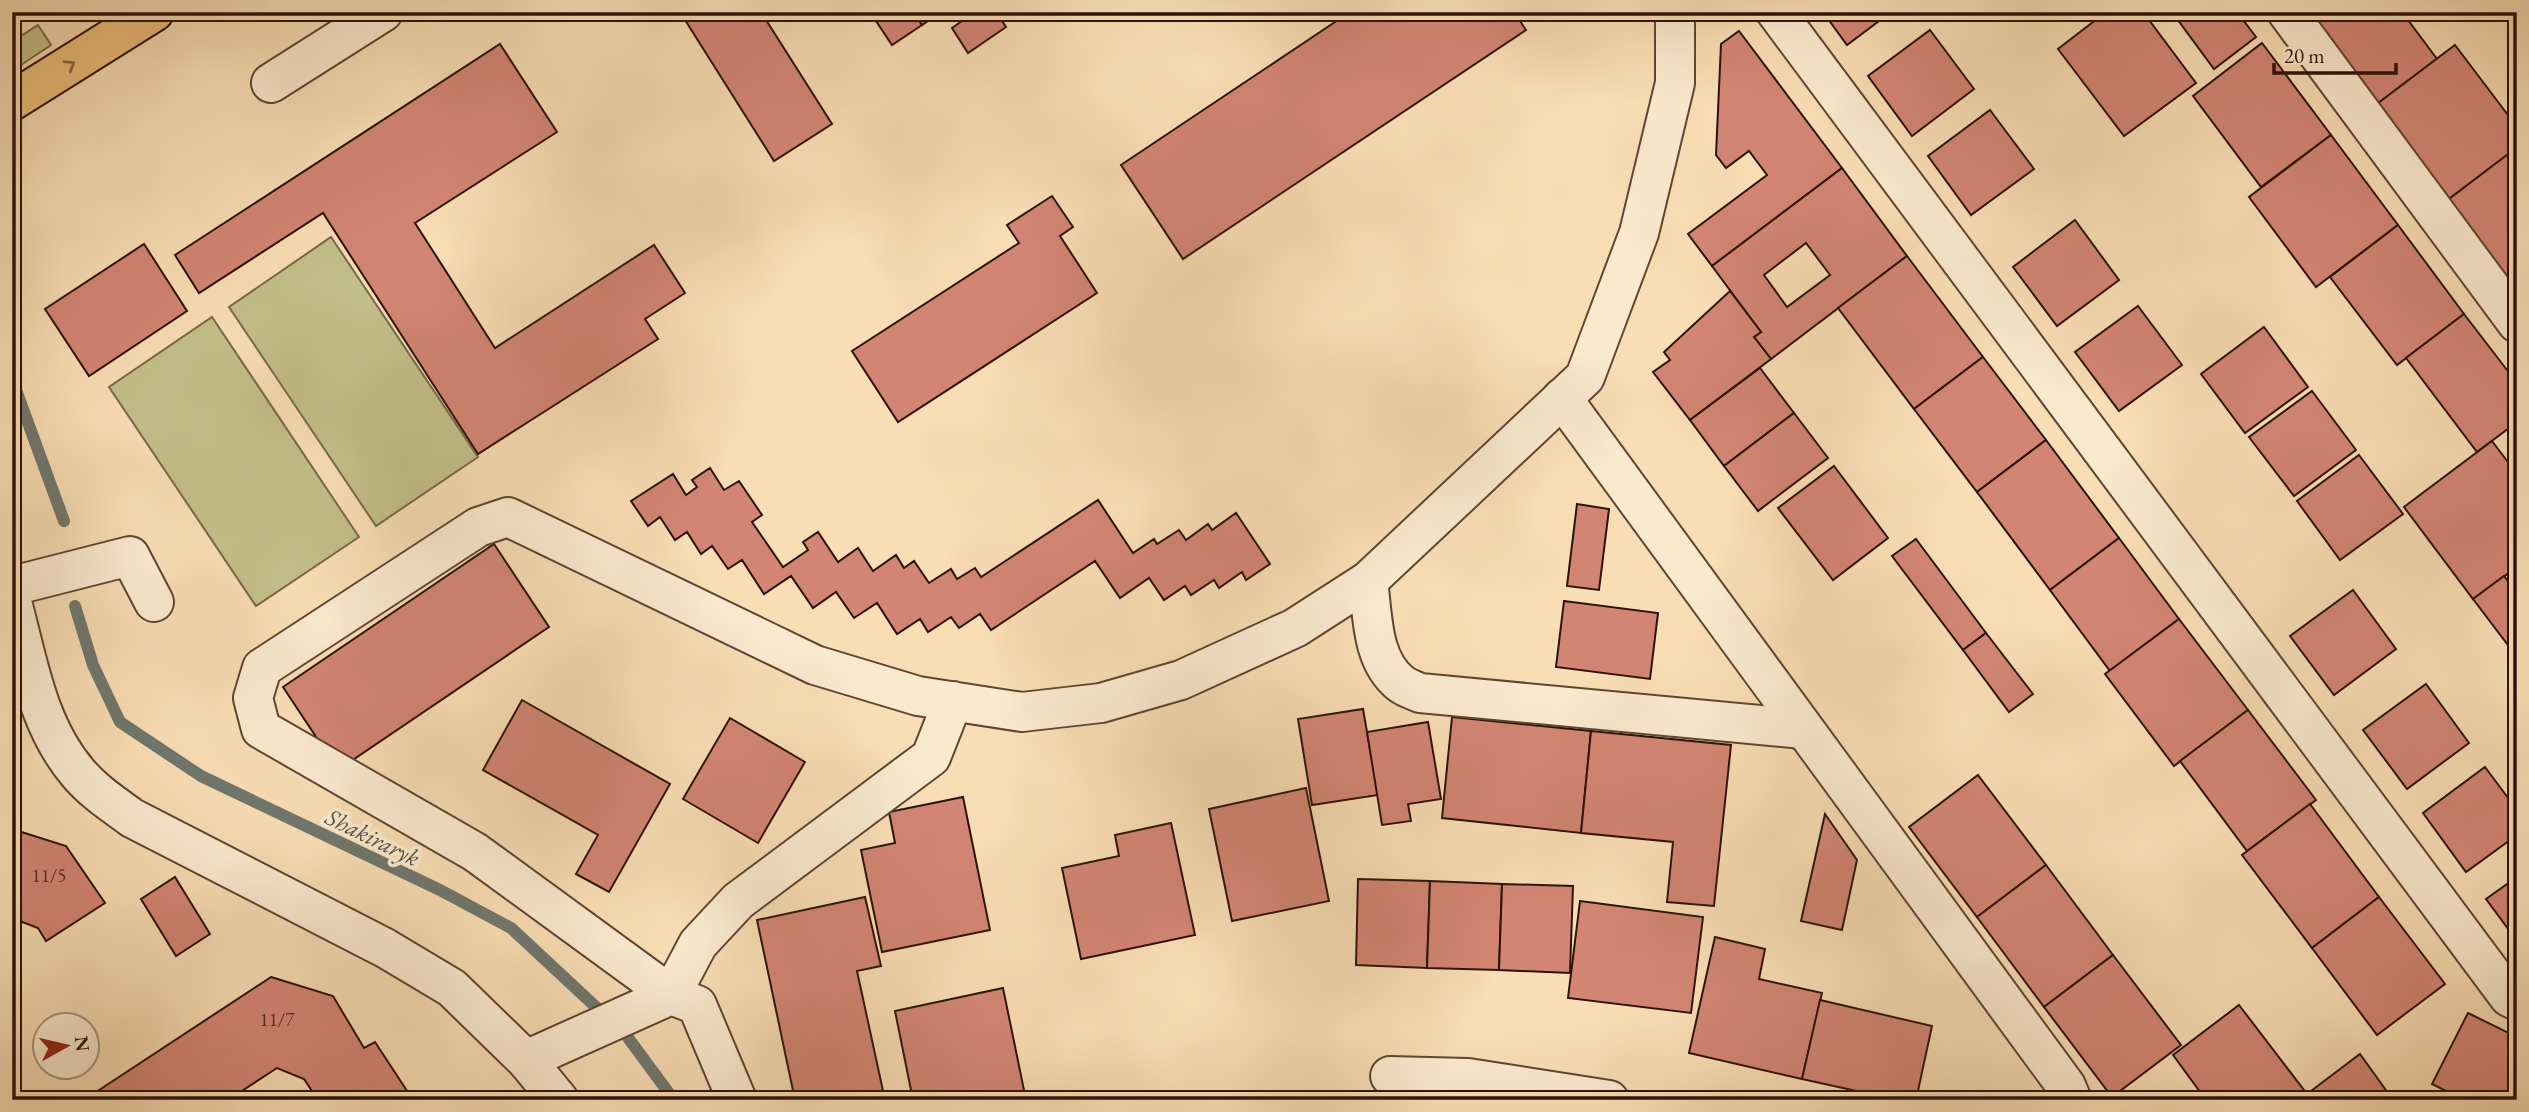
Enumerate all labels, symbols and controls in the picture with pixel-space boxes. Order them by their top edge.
scale bar [2274,32,2396,76]
text: 20 m [2284,42,2325,69]
one-way arrow [62,61,75,73]
water label: Shakiraryk [320,800,425,873]
house number: 11/5 [32,863,66,888]
house number: 11/7 [260,1007,295,1032]
north arrow [32,1010,102,1080]
text: N [69,1034,96,1054]

